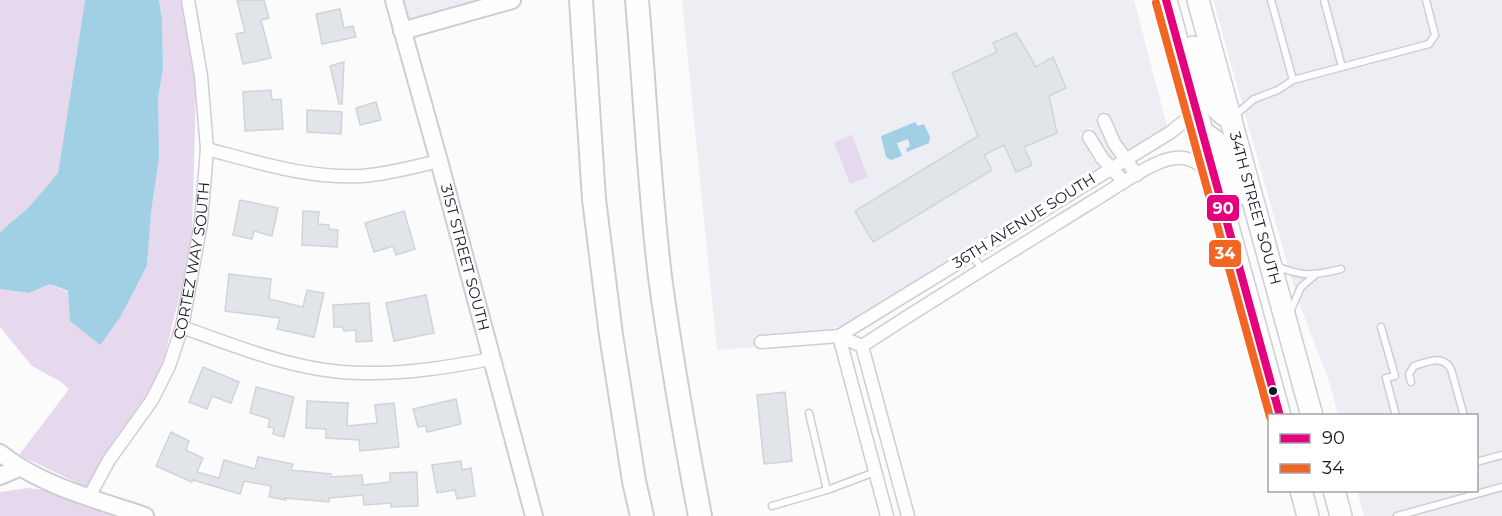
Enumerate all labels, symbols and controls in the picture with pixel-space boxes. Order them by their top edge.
street label: 34TH STREET SOUTH [1226,129,1284,287]
street label: 36TH AVENUE SOUTH [949,169,1099,272]
street label: CORTEZ WAY SOUTH [168,181,213,342]
street label: 31ST STREET SOUTH [437,182,494,333]
line badge: 90 [1206,194,1240,222]
text: 90 [1212,199,1234,218]
line badge: 34 [1208,239,1242,268]
unlabelled marker [1267,385,1279,397]
legend [1268,414,1478,492]
text: 90 [1322,427,1345,449]
text: 34 [1322,457,1344,479]

